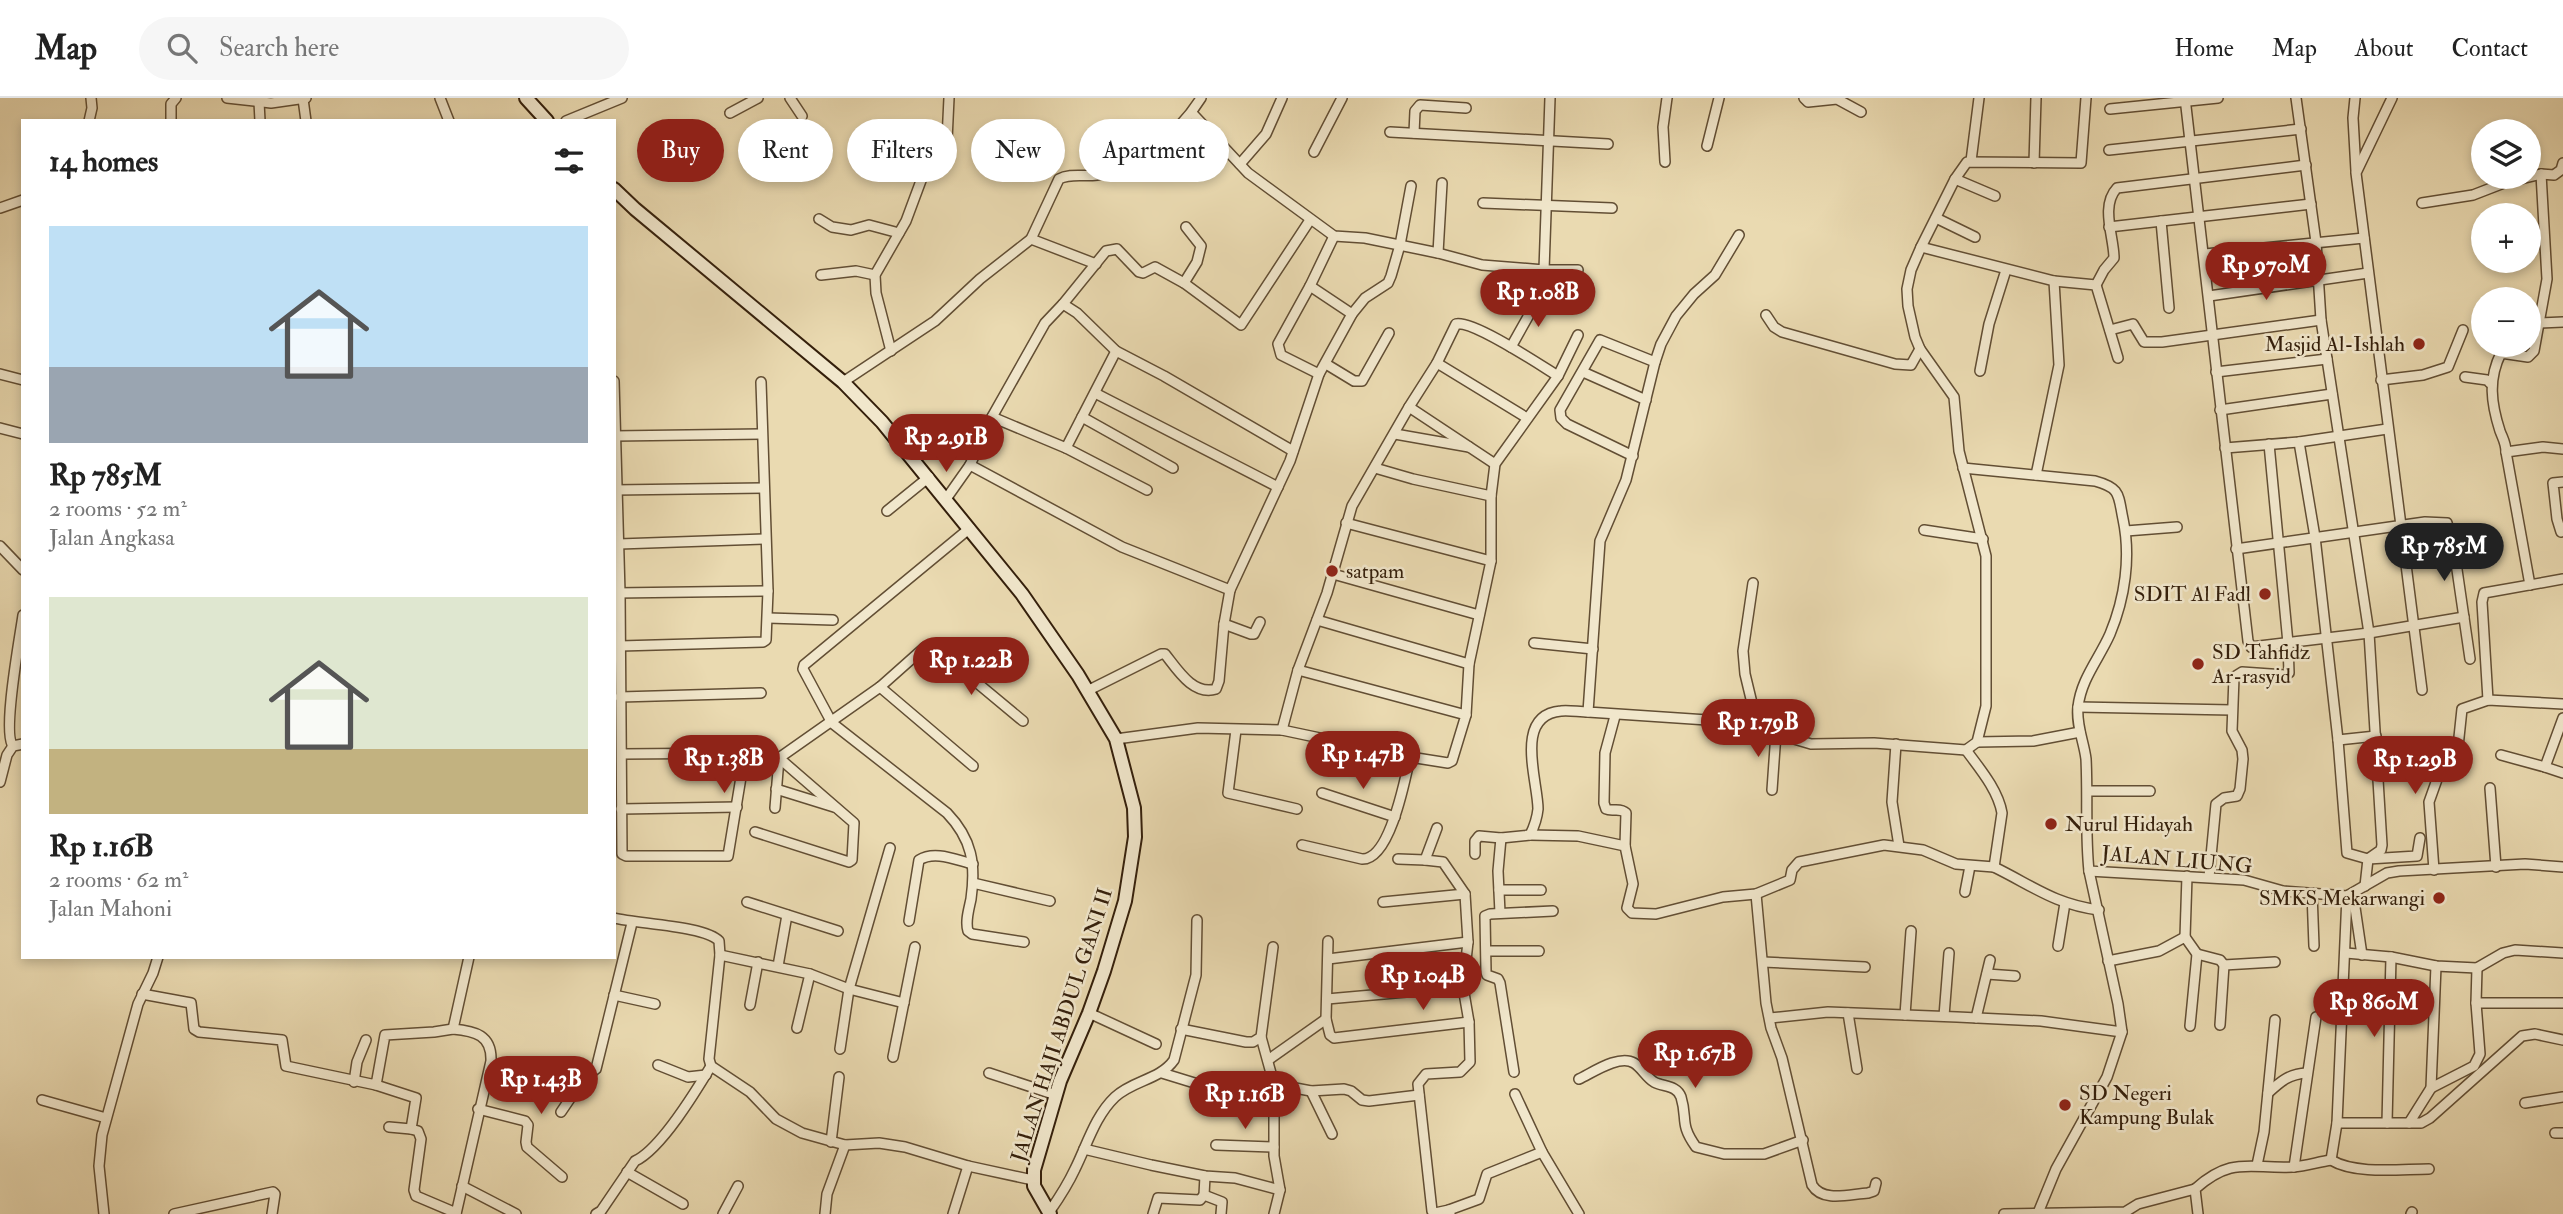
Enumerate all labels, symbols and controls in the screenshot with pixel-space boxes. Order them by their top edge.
search box [139,17,629,80]
text: Map [35,28,97,69]
icon: search [163,29,201,67]
text: Search here [219,32,339,64]
text: Home [2174,33,2234,64]
text: Map [2272,33,2317,64]
text: About [2355,33,2414,64]
text: Contact [2452,33,2528,64]
chip: Buy [637,119,724,182]
chip: Rent [738,119,833,182]
chip: Filters [847,119,957,182]
chip: New [971,119,1065,182]
chip: Apartment [1079,119,1229,182]
map controls [2471,119,2541,357]
button: layers [2471,119,2541,189]
icon: filters [550,142,588,180]
text: 14 homes [49,143,158,180]
button: + [2471,203,2541,273]
pin: Rp 970M [2201,242,2331,302]
text: Rp 970M [2221,250,2311,279]
pin: Rp 1.08B [1466,270,1610,329]
icon: home [256,271,382,397]
text: Rp 1.08B [1496,277,1580,306]
button: − [2471,287,2541,357]
place label: Masjid Al-Ishlah [2265,331,2405,358]
marker: Masjid Al-Ishlah [2411,336,2427,352]
pin: Rp 2.91B [874,414,1018,474]
text: Rp 2.91B [904,422,988,451]
text: Rp 785M [49,457,162,494]
text: 2 rooms · 52 m² [49,494,187,523]
text: Jalan Angkasa [49,523,175,552]
pin: Rp 785M [2379,524,2509,583]
text: Rp 785M [2401,531,2487,560]
place label: satpam [1346,558,1404,585]
marker: satpam [1324,563,1340,579]
place label: SDIT Al Fadl [2134,581,2252,608]
marker: SDIT Al Fadl [2257,586,2273,602]
pin: Rp 1.22B [899,638,1043,697]
place label: SD Tahfidz Ar-rasyid [2211,639,2310,690]
icon: home [256,642,382,768]
text: Rp 1.22B [929,645,1013,674]
marker: SD Tahfidz Ar-rasyid [2190,656,2206,672]
pin: Rp 1.79B [1686,700,1830,759]
text: Rp 1.79B [1717,707,1799,736]
pin: Rp 1.47B [1291,732,1435,791]
pin: Rp 1.38B [652,736,796,795]
pin: Rp 1.29B [2343,736,2487,796]
text: Rp 1.47B [1321,739,1405,768]
text: Rp 1.38B [684,743,764,772]
text: Rp 1.29B [2373,744,2457,773]
place label: Nurul Hidayah [2065,811,2193,838]
marker: Nurul Hidayah [2043,816,2059,832]
text: Rp 1.16B [49,828,154,865]
street label: JALAN LIUNG [2099,840,2254,880]
text: 2 rooms · 62 m² [49,865,188,894]
street label: JALAN HAJI ABDUL GANI II [1005,885,1119,1166]
place label: SMKS Mekarwangi [2259,885,2425,912]
marker: SMKS Mekarwangi [2431,890,2447,906]
text: Jalan Mahoni [49,894,172,923]
pin: Rp 1.04B [1351,953,1495,1012]
text: Rp 1.04B [1381,960,1465,989]
pin: Rp 860M [2309,979,2439,1039]
text: Rp 860M [2329,987,2419,1016]
pin: Rp 1.67B [1623,1030,1767,1090]
text: Rp 1.67B [1654,1038,1736,1067]
pin: Rp 1.43B [469,1056,613,1116]
text: Rp 1.43B [500,1064,582,1093]
pin: Rp 1.16B [1173,1072,1317,1131]
text: Rp 1.16B [1205,1079,1285,1108]
place label: SD Negeri Kampung Bulak [2079,1080,2214,1131]
marker: SD Negeri Kampung Bulak [2057,1097,2073,1113]

